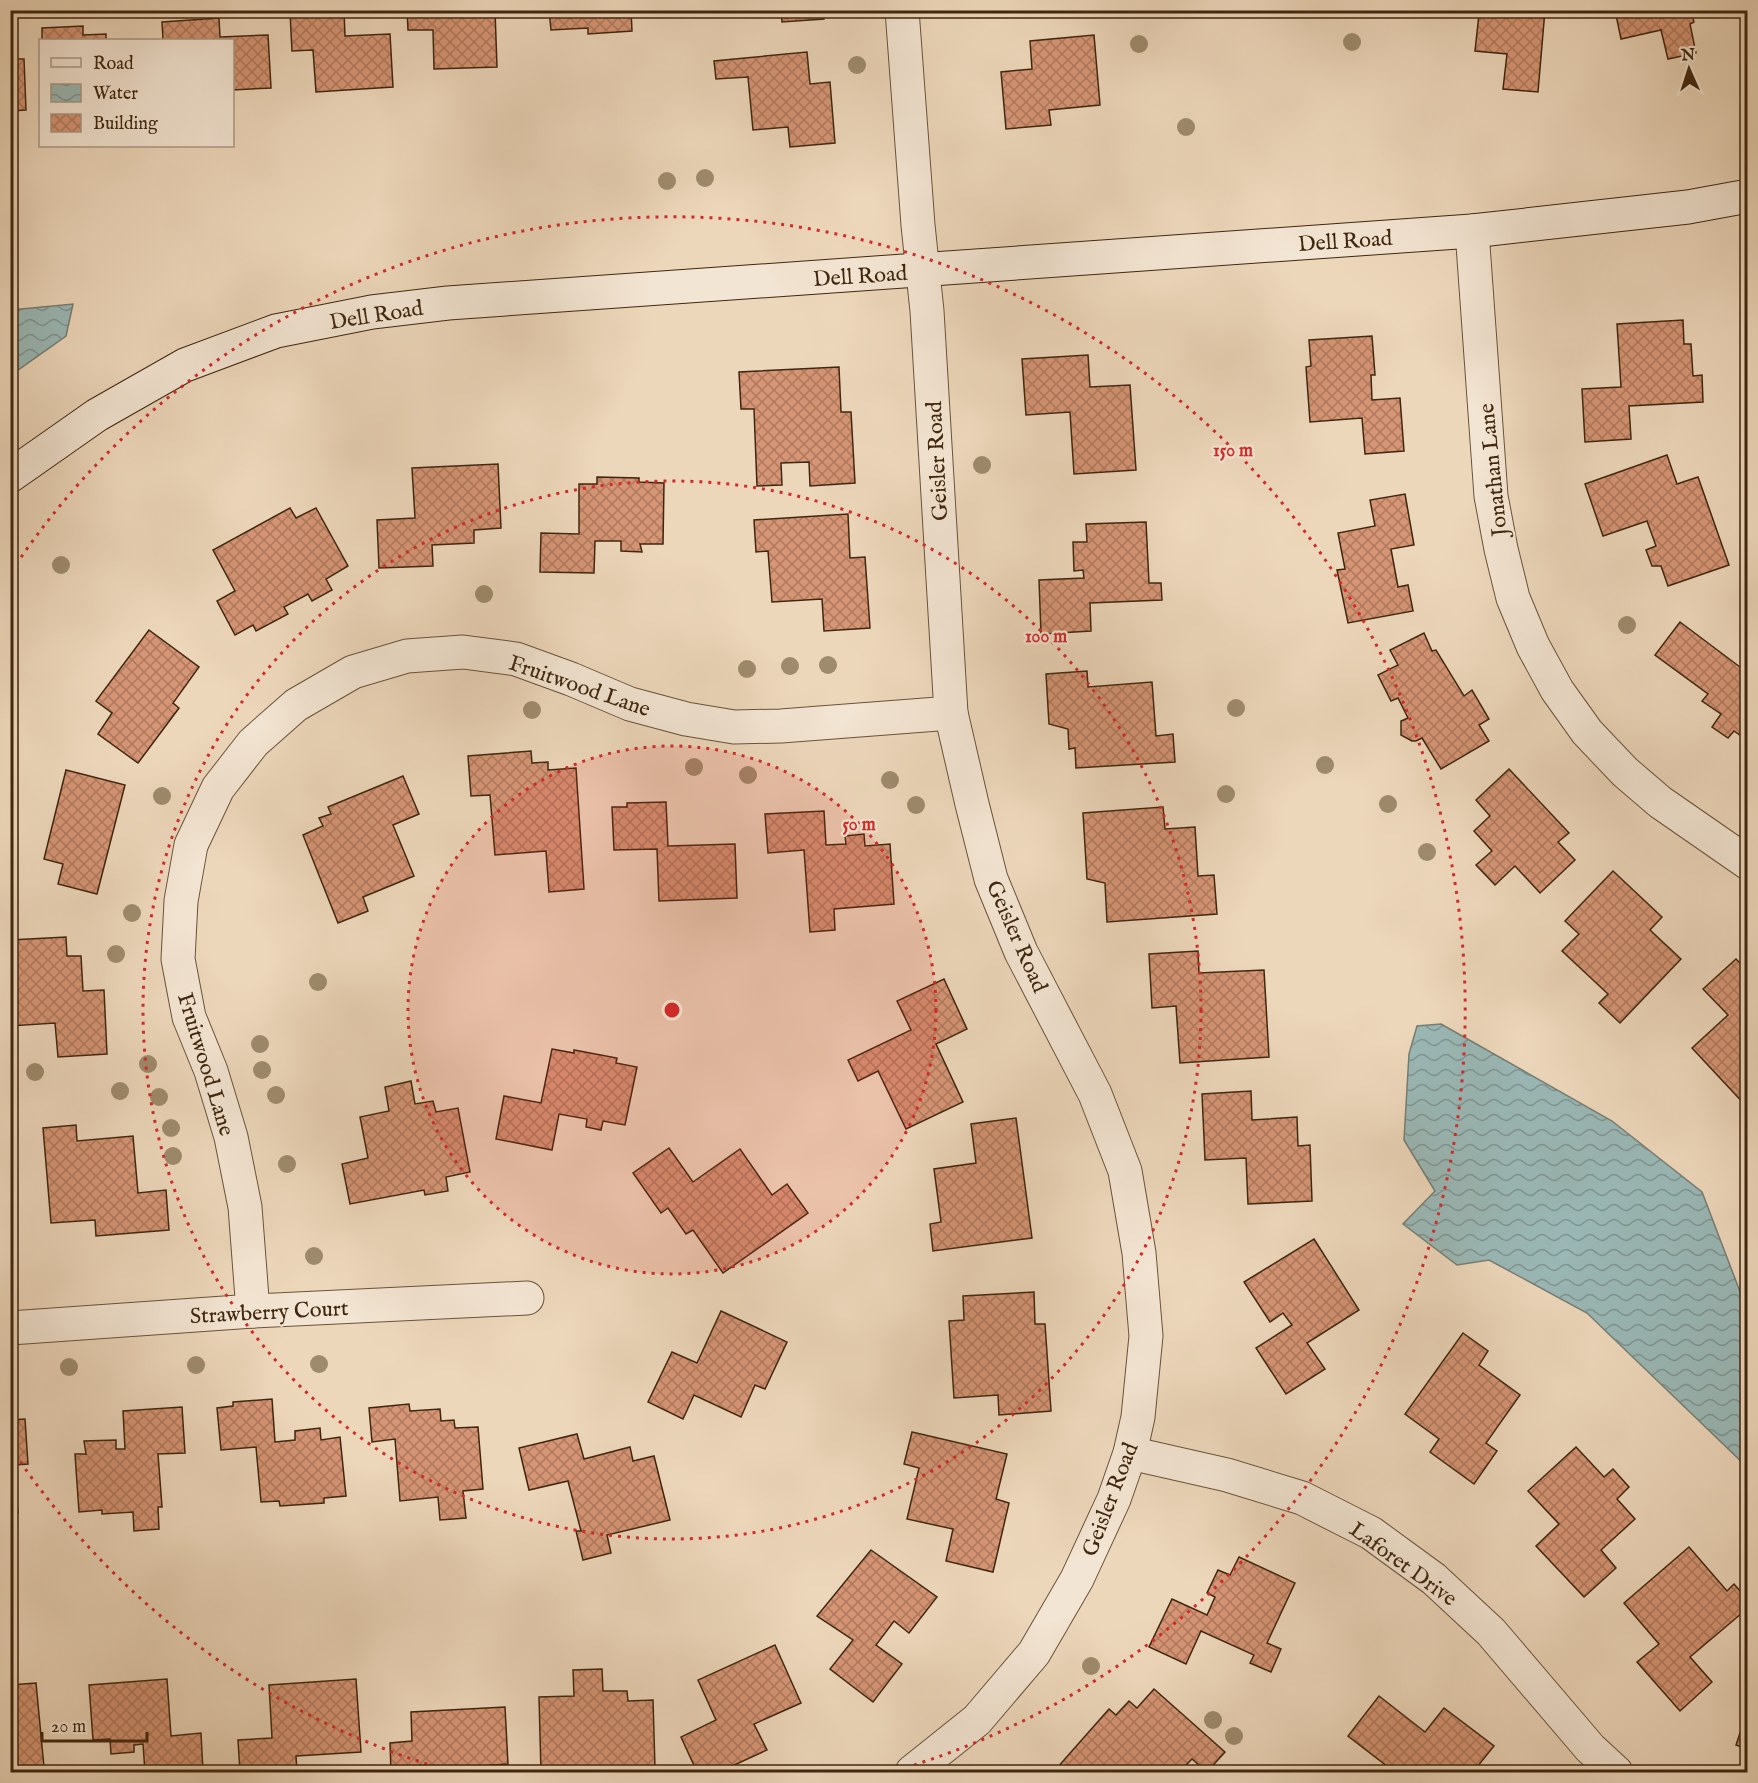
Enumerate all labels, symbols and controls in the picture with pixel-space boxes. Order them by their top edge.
legend [39,39,234,147]
north arrow [1659,39,1719,99]
text: N [1680,46,1696,66]
text: Road [93,53,134,76]
text: Water [93,83,138,106]
text: Building [93,113,158,136]
street label: Dell Road [1297,225,1393,259]
street label: Dell Road [812,260,908,294]
street label: Dell Road [328,295,425,337]
street label: Geisler Road [921,400,955,521]
street label: Jonathan Lane [1473,402,1515,541]
text: 150 m [1213,440,1253,463]
text: 100 m [1025,626,1067,649]
street label: Fruitwood Lane [505,650,654,724]
text: 50 m [842,814,876,837]
street label: Geisler Road [979,876,1053,997]
street label: Fruitwood Lane [170,990,240,1139]
centre of rings [662,1000,682,1020]
street label: Strawberry Court [189,1295,350,1331]
street label: Geisler Road [1076,1439,1146,1561]
street label: Laforet Drive [1343,1516,1462,1613]
scale bar [42,1705,147,1743]
text: 20 m [51,1716,86,1739]

